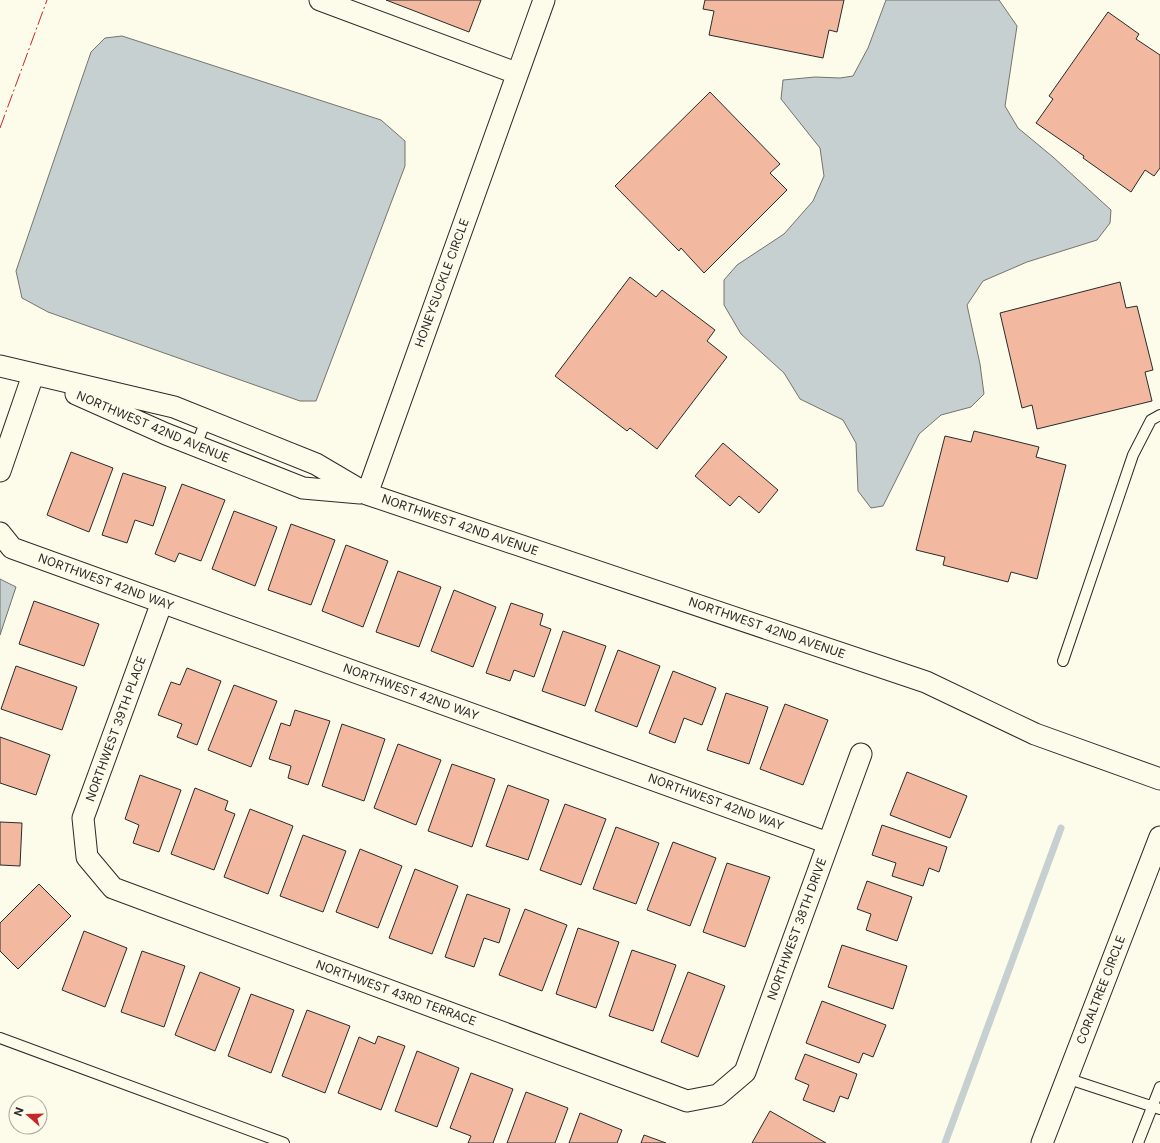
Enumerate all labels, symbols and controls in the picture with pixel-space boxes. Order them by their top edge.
street label: HONEYSUCKLE CIRCLE [411,216,472,349]
street label: NORTHWEST 42ND AVENUE [74,387,232,466]
street label: NORTHWEST 42ND AVENUE [380,491,540,558]
street label: NORTHWEST 42ND WAY [36,550,176,613]
street label: NORTHWEST 42ND AVENUE [687,594,847,661]
street label: NORTHWEST 39TH PLACE [82,654,149,804]
street label: NORTHWEST 42ND WAY [341,660,481,723]
street label: NORTHWEST 42ND WAY [646,770,786,833]
street label: NORTHWEST 38TH DRIVE [764,856,829,1002]
street label: CORALTREE CIRCLE [1073,933,1128,1046]
street label: NORTHWEST 43RD TERRACE [314,956,478,1029]
north arrow [8,1095,48,1135]
text: N [11,1105,27,1118]

